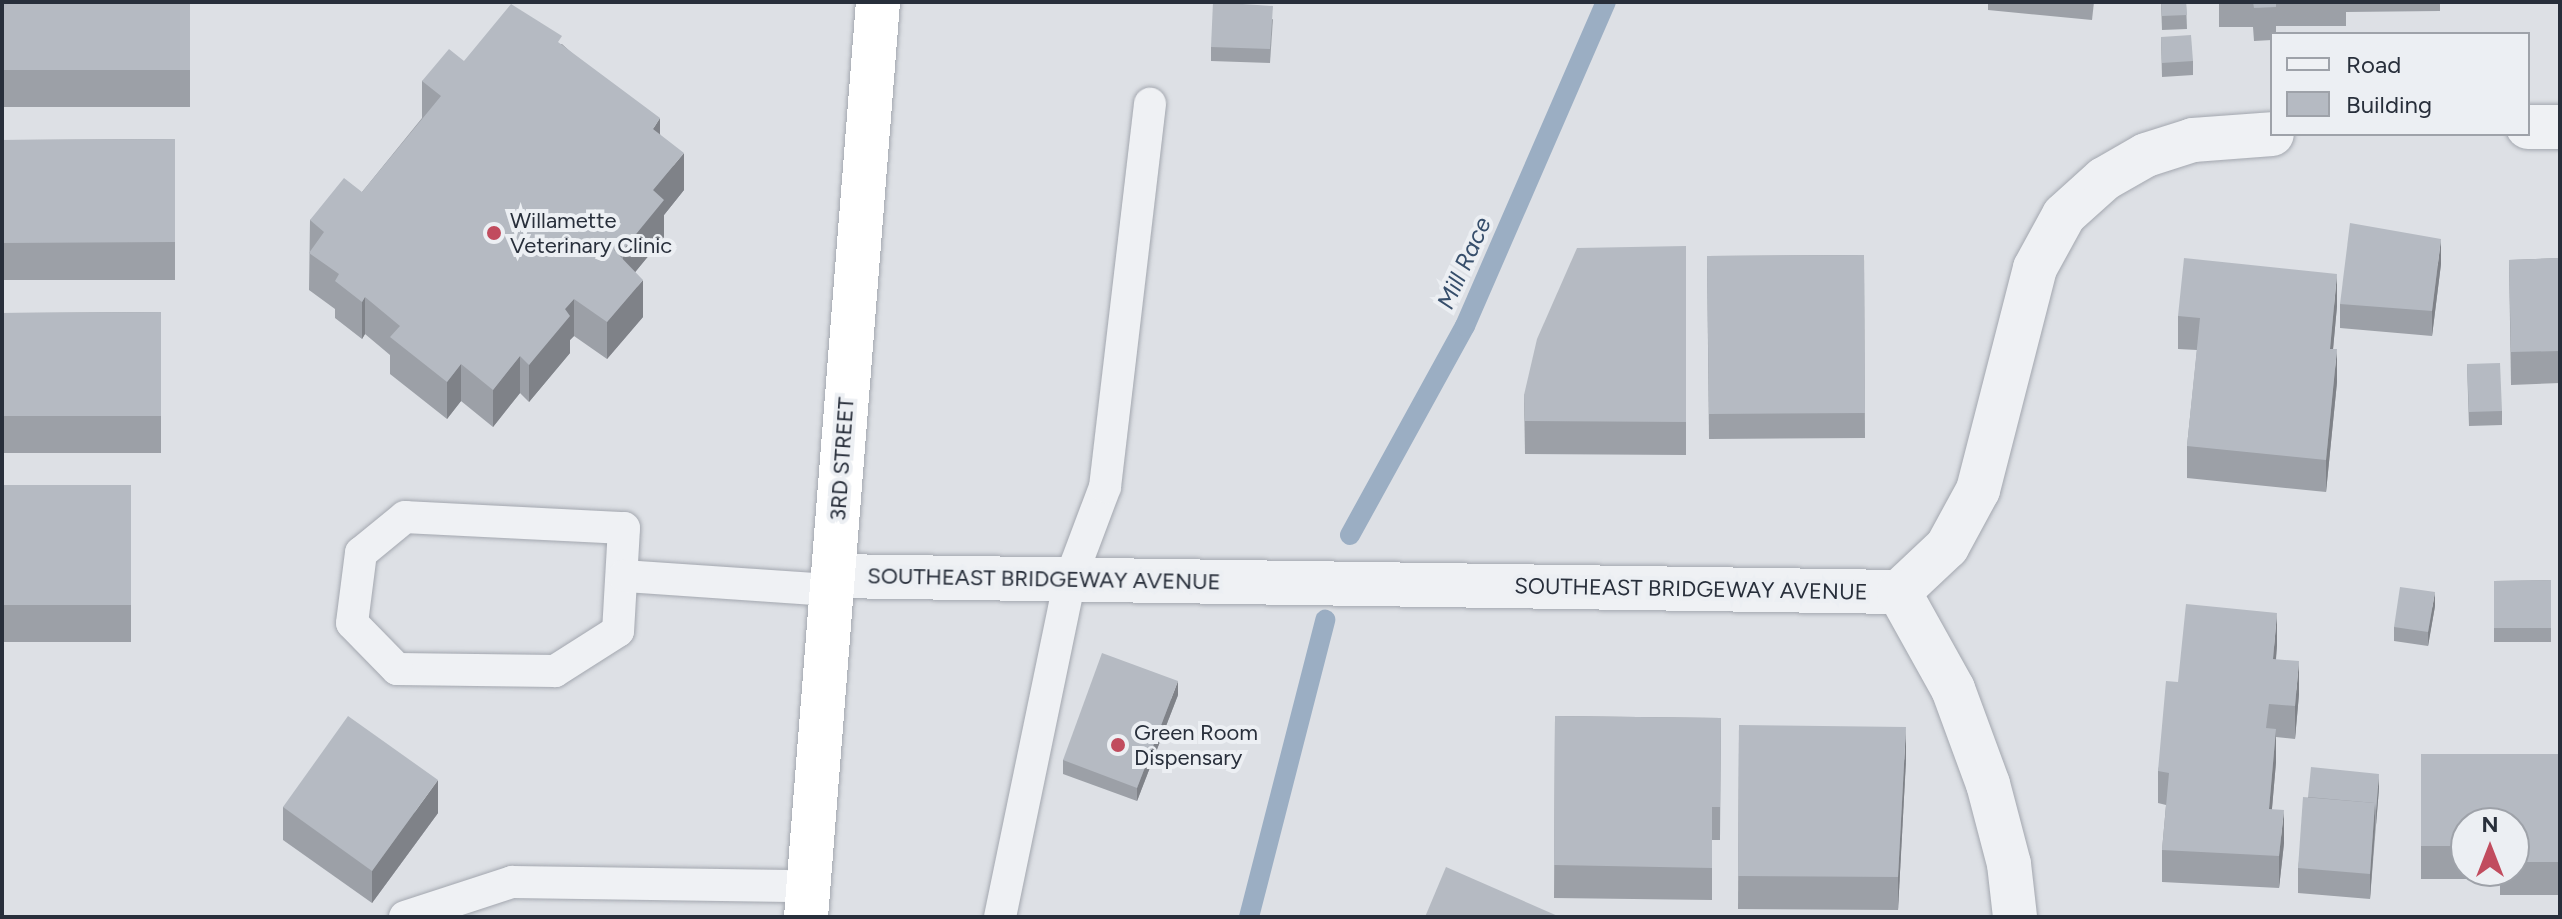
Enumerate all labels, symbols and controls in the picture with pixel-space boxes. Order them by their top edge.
legend [2270,32,2530,136]
text: Road [2346,50,2401,79]
text: Building [2346,90,2432,119]
place label: Willamette Veterinary Clinic [510,207,672,258]
water label: Mill Race [1431,212,1497,314]
marker: Willamette Veterinary Clinic [485,224,503,242]
street label: 3RD STREET [825,396,859,522]
street label: SOUTHEAST BRIDGEWAY AVENUE [867,563,1221,595]
street label: SOUTHEAST BRIDGEWAY AVENUE [1514,573,1868,605]
place label: Green Room Dispensary [1134,719,1258,770]
marker: Green Room Dispensary [1109,736,1127,754]
north arrow [2450,807,2530,887]
text: N [2481,811,2499,838]

